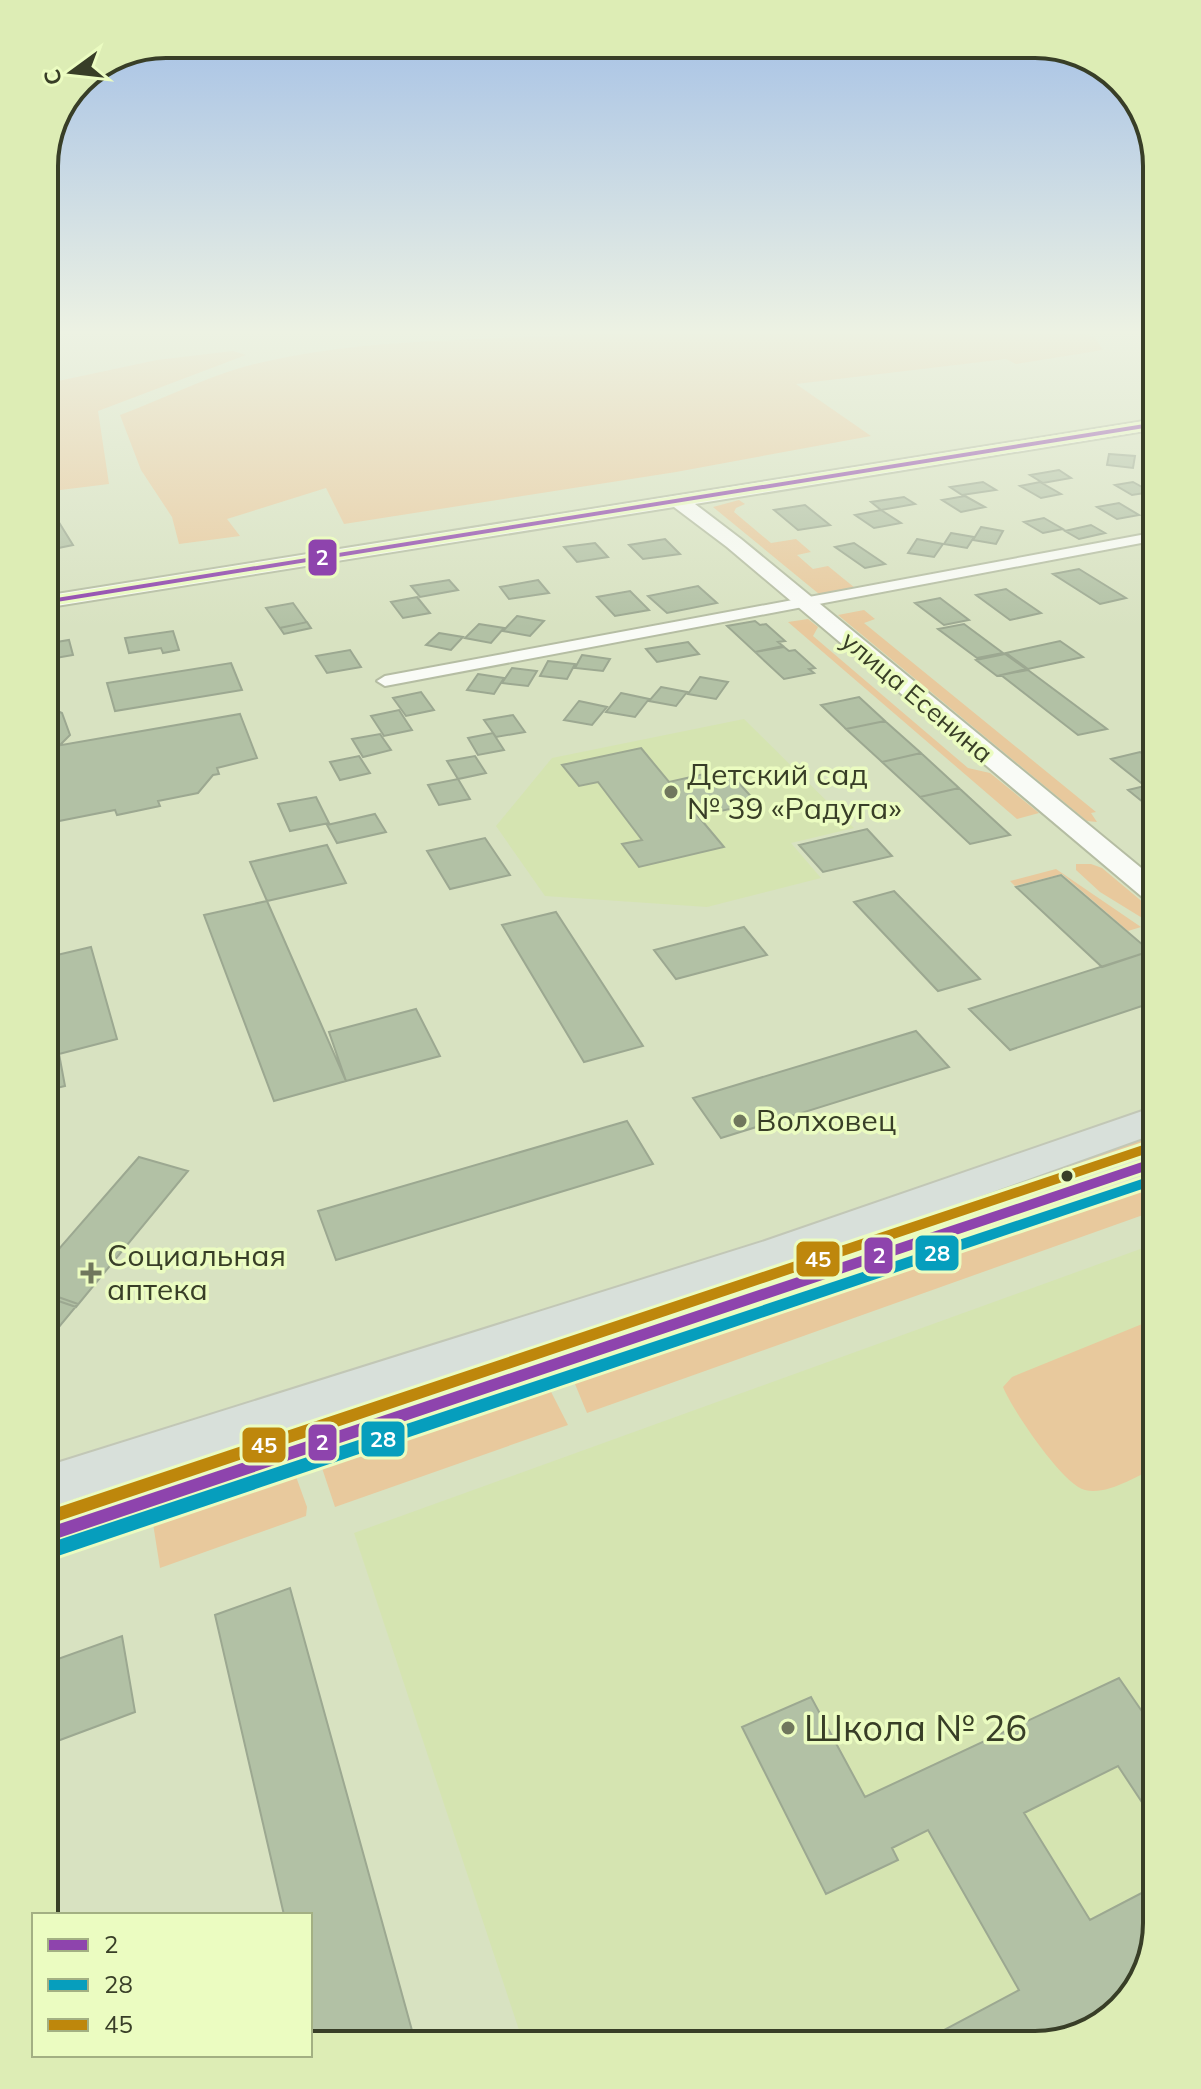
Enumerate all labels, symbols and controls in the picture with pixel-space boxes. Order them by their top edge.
north arrow [32,32,112,112]
text: С [37,66,68,88]
line badge: 2 [307,538,338,577]
text: 2 [315,543,329,571]
street label: улица Есенина [835,624,1000,770]
place label: Детский сад № 39 «Радуга» [687,755,902,827]
marker: Детский сад № 39 «Радуга» [662,783,680,801]
place label: Волховец [756,1101,896,1139]
marker: Волховец [731,1112,749,1130]
unlabelled marker [1059,1168,1075,1184]
line badge: 28 [914,1234,960,1272]
place label: Социальная аптека [107,1236,286,1308]
line badge: 2 [863,1236,894,1275]
text: 28 [924,1239,950,1267]
line badge: 45 [795,1240,841,1278]
text: 2 [872,1241,886,1269]
text: 45 [805,1245,831,1273]
marker: Социальная аптека [82,1264,100,1282]
line badge: 28 [360,1420,406,1458]
line badge: 2 [307,1423,338,1462]
text: 28 [370,1425,396,1453]
line badge: 45 [241,1426,287,1464]
text: 2 [315,1428,329,1456]
text: 45 [251,1431,277,1459]
place label: Школа № 26 [804,1705,1027,1750]
marker: Школа № 26 [779,1719,797,1737]
legend [32,1913,312,2057]
text: 2 [104,1929,118,1959]
text: 28 [104,1969,133,1999]
text: 45 [104,2009,133,2039]

